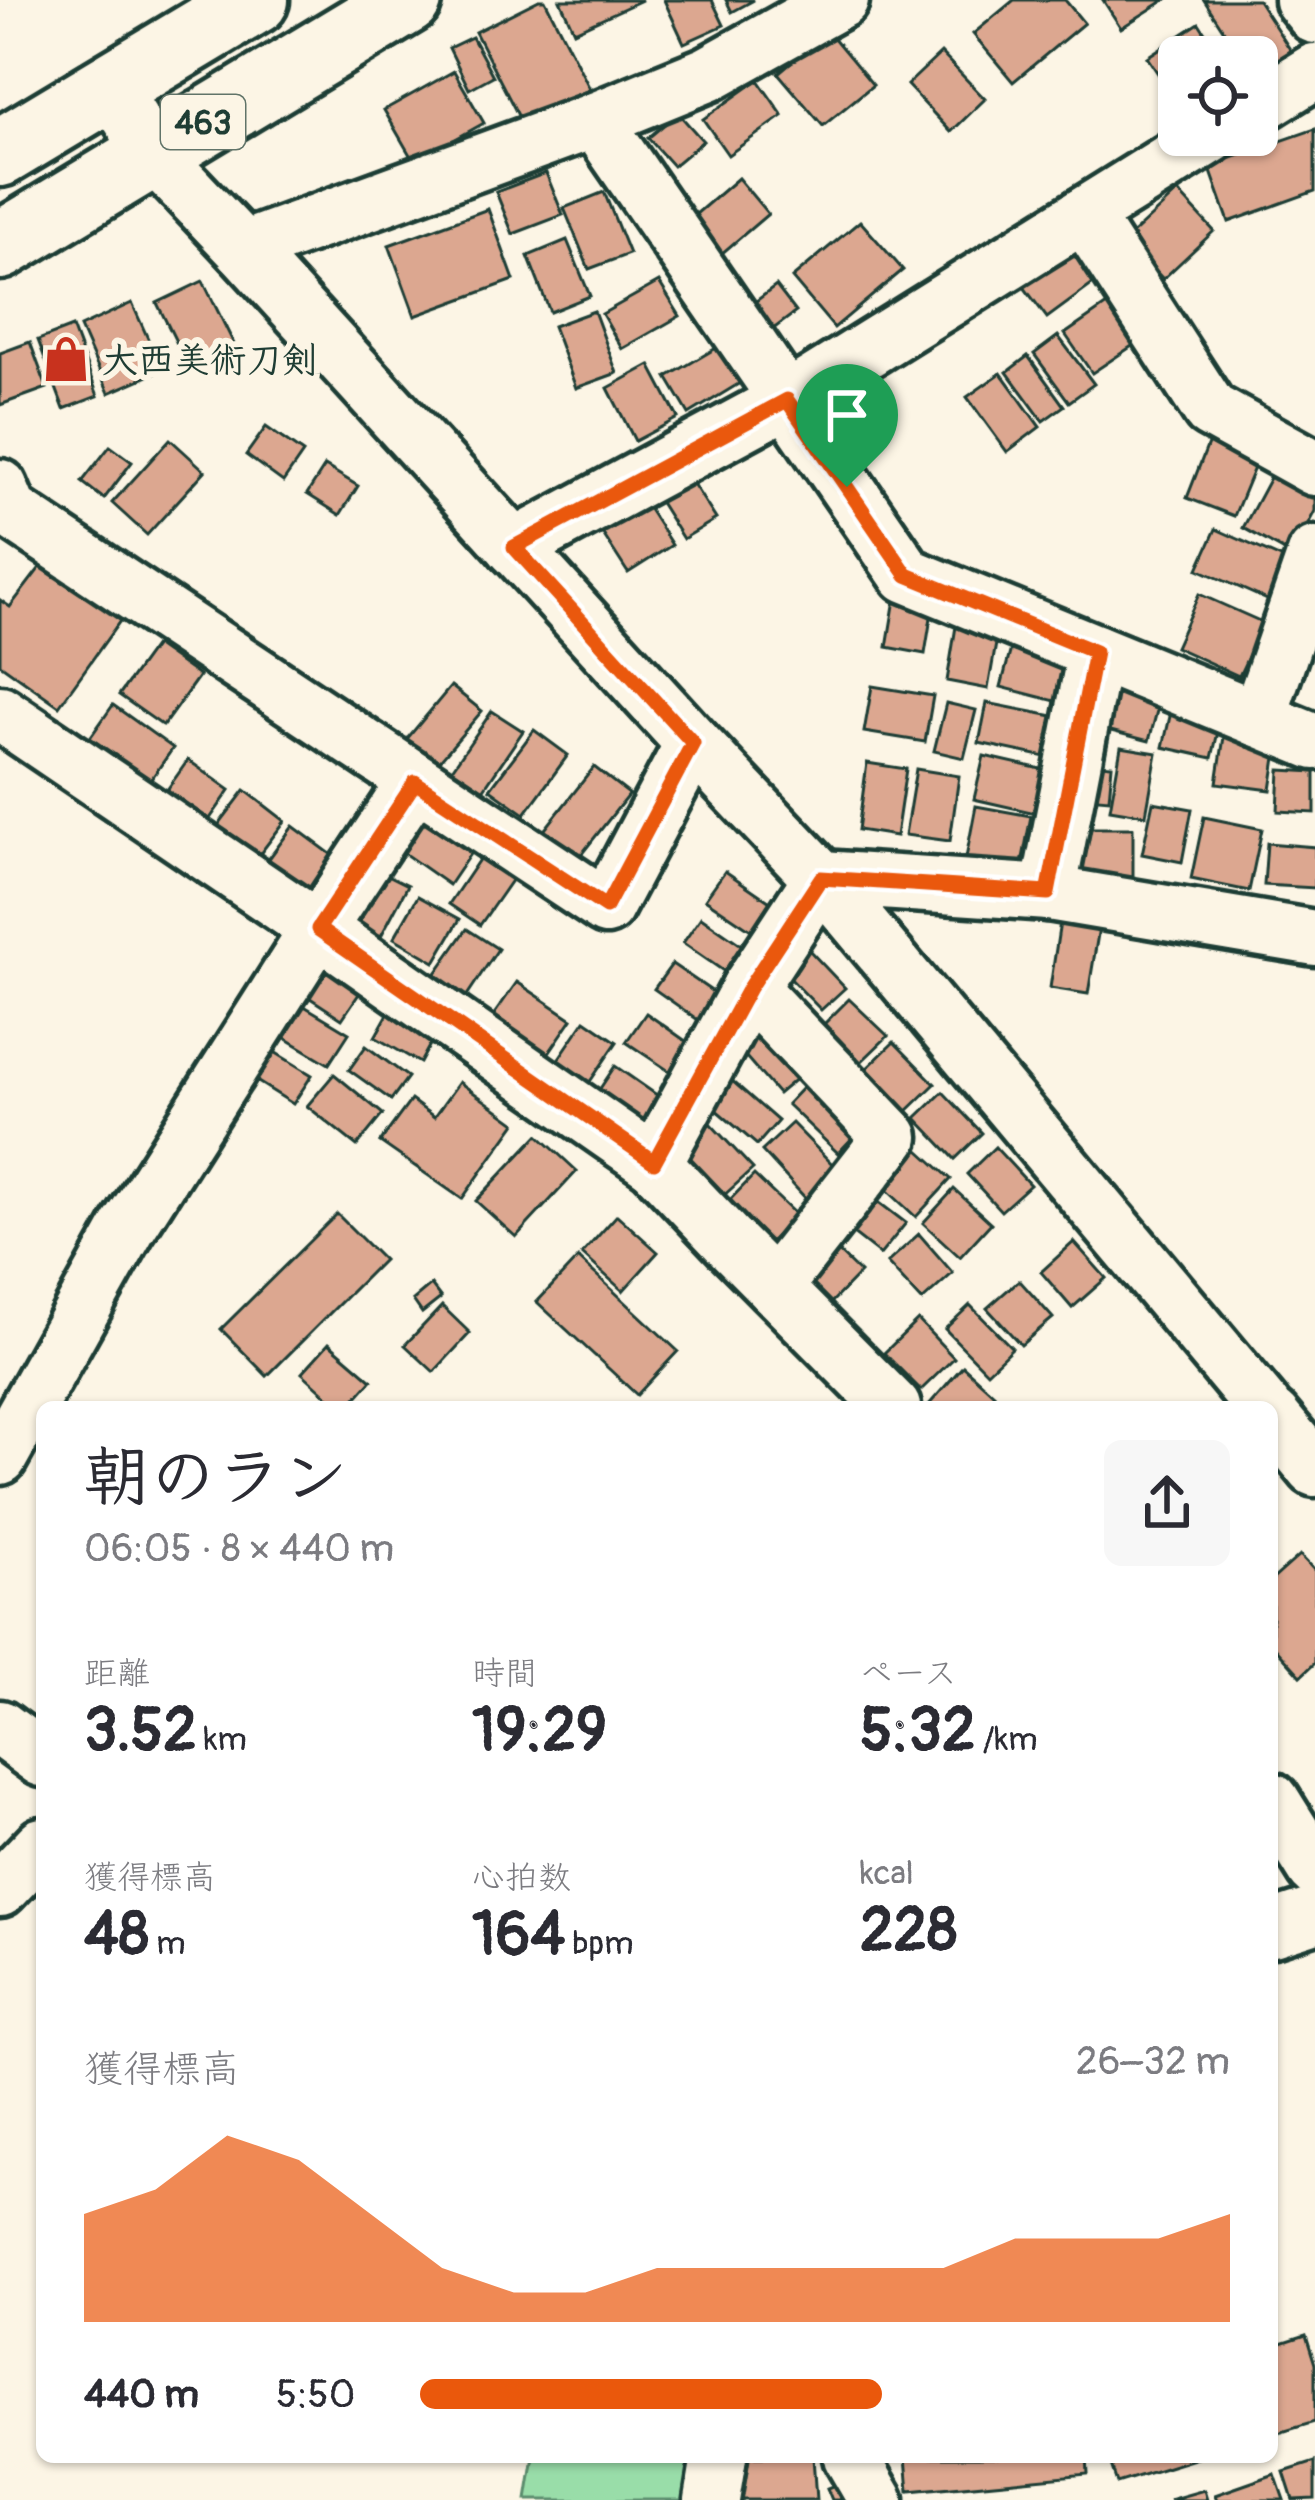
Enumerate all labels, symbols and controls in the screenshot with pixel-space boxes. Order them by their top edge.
map controls [1158,36,1278,156]
button: locate [1158,36,1278,156]
road number: 463 [161,95,245,149]
shop icon: 大西美術刀剣 [41,334,91,384]
place label: 大西美術刀剣 [102,338,318,383]
pin [796,364,898,487]
icon: arrive [814,382,880,448]
text: 朝のラン [84,1437,348,1520]
button: share [1104,1440,1230,1566]
text: 06:05 · 8 × 440 m [84,1524,394,1573]
text: 距離 [84,1653,150,1694]
text: 時間 [472,1653,538,1694]
text: ペース [860,1653,957,1694]
text: 3.52 [84,1694,197,1769]
text: 19:29 [472,1694,607,1769]
text: 5:32 [860,1694,976,1769]
text: km [197,1719,247,1760]
text: /km [976,1719,1038,1760]
text: kcal [860,1853,914,1894]
text: 獲得標高 [84,1857,216,1898]
text: 心拍数 [472,1857,571,1898]
text: 228 [860,1894,957,1969]
text: 48 [84,1898,149,1973]
text: 164 [472,1898,565,1973]
text: m [149,1923,186,1964]
text: bpm [565,1923,633,1964]
text: 26–32 m [1076,2037,1230,2086]
text: 獲得標高 [84,2045,240,2094]
text: 440 m [84,2370,199,2419]
text: 5:50 [276,2370,355,2419]

